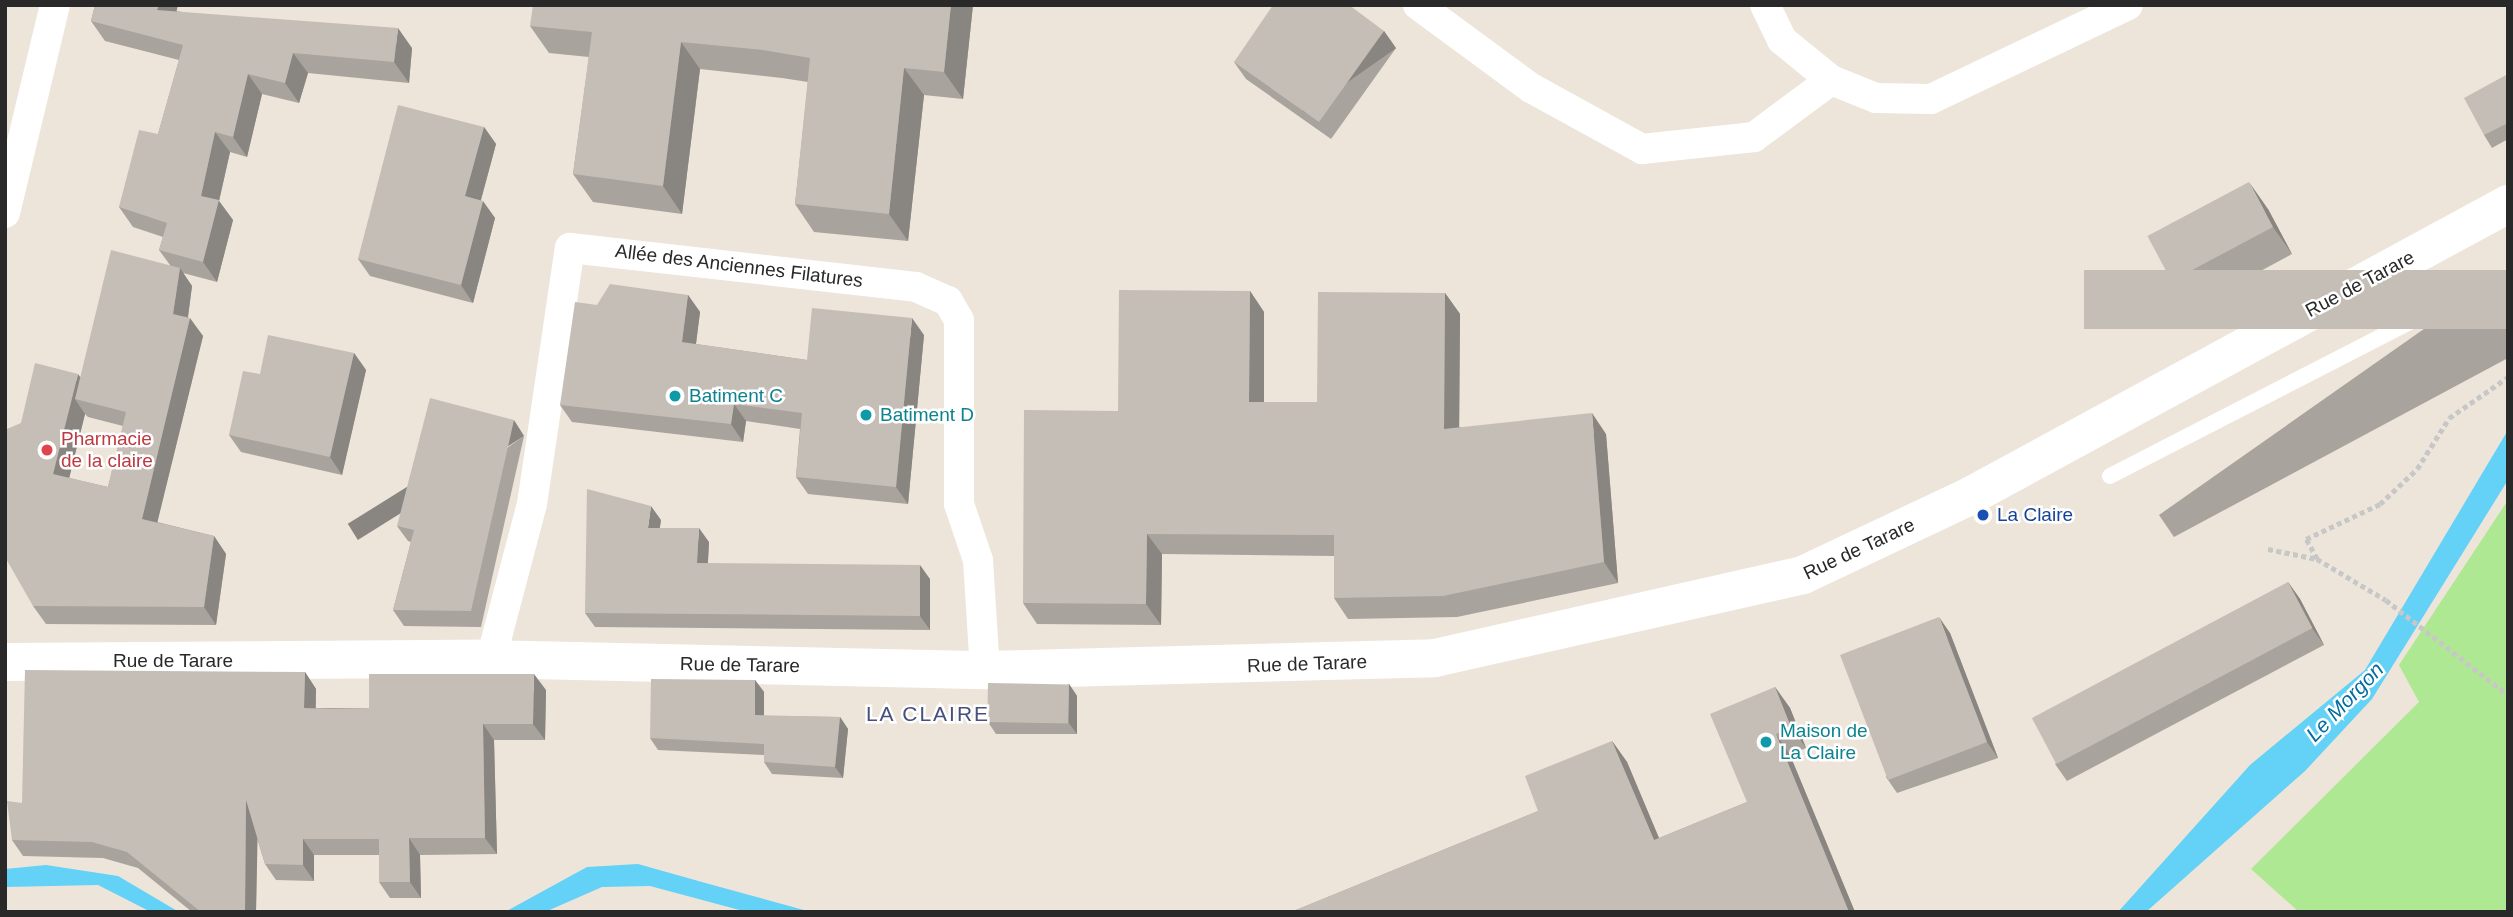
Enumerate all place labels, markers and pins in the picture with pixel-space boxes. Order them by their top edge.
place label: Batiment C [689,385,783,407]
marker: Batiment C [667,388,683,404]
place label: Batiment D [880,404,974,426]
marker: Batiment D [858,407,874,423]
place label: Pharmacie de la claire [61,428,153,472]
marker: Pharmacie de la claire [39,442,55,458]
place label: La Claire [1997,504,2073,526]
marker: La Claire [1975,507,1991,523]
place label: Maison de La Claire [1780,720,1868,764]
marker: Maison de La Claire [1758,734,1774,750]

